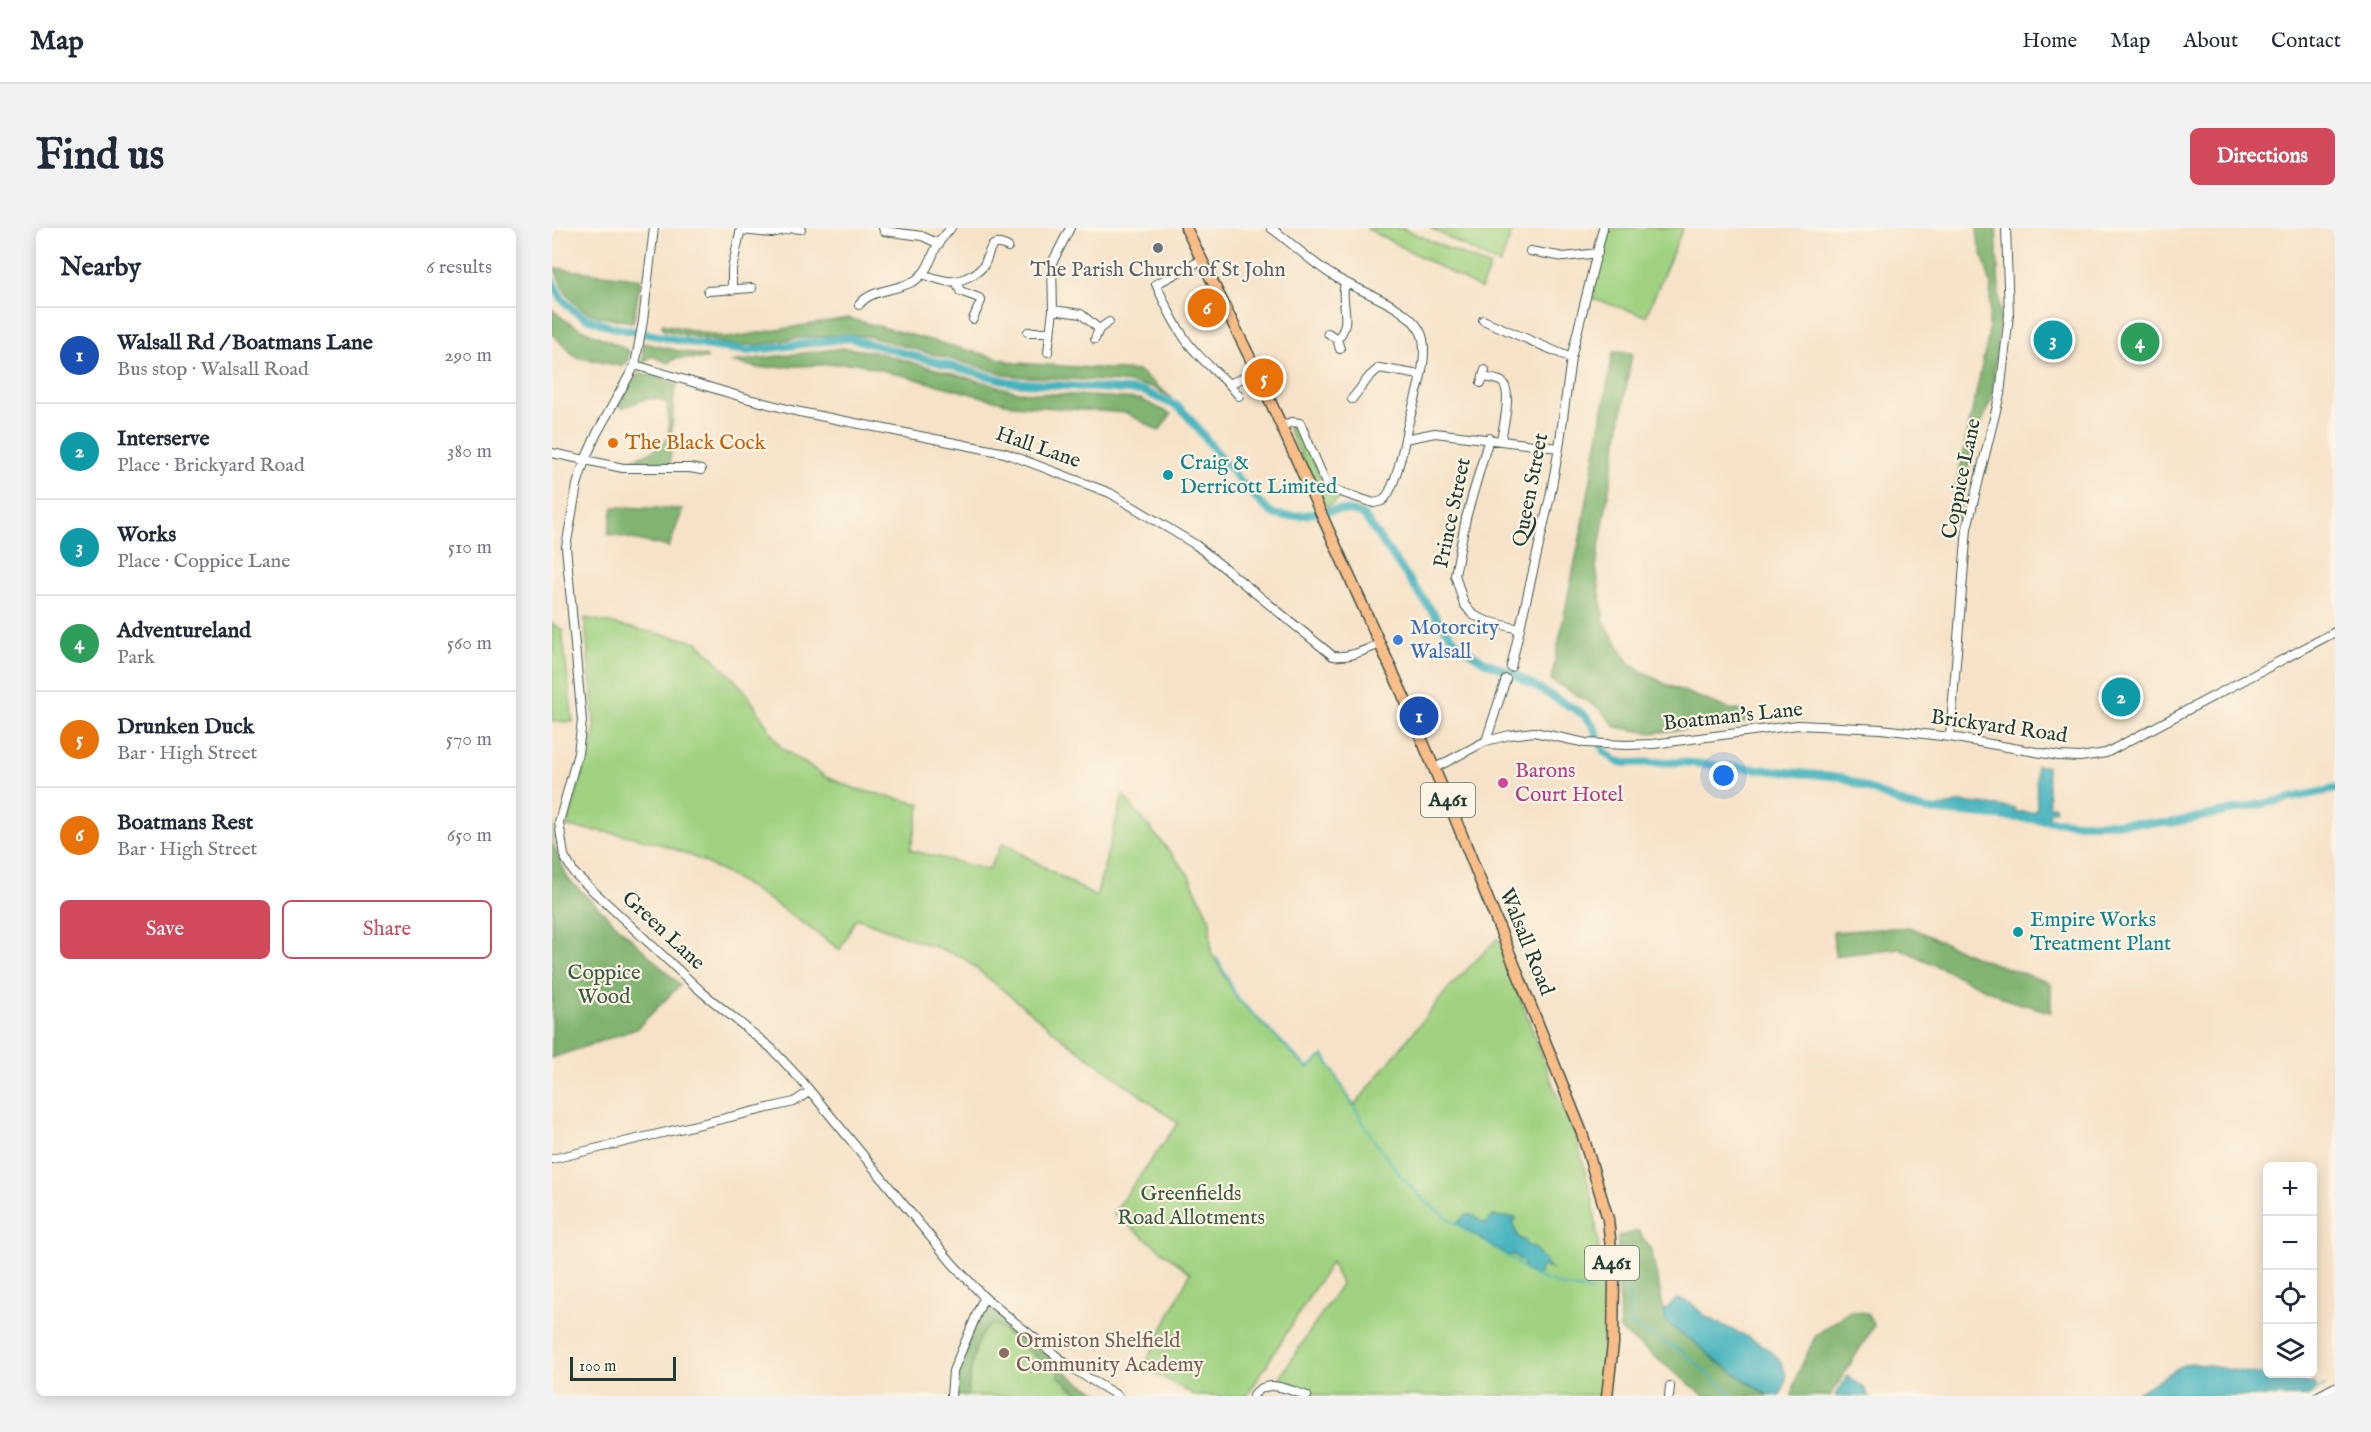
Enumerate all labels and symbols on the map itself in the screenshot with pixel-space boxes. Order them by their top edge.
marker: The Parish Church of St John [1151,241,1165,255]
place label: The Parish Church of St John [1030,257,1286,284]
pin: 6 [1188,286,1226,331]
pin: 3 [2034,318,2072,362]
pin: 4 [2120,320,2160,364]
pin: 5 [1244,356,1284,400]
street label: Coppice Lane [1936,416,1988,542]
street label: Hall Lane [992,421,1084,475]
place label: The Black Cock [625,430,767,457]
street label: Queen Street [1507,431,1555,549]
marker: The Black Cock [606,436,620,450]
place label: Craig & Derricott Limited [1180,450,1338,501]
street label: Prince Street [1428,455,1478,571]
marker: Craig & Derricott Limited [1161,468,1175,482]
place label: Motorcity Walsall [1410,615,1500,666]
marker: Motorcity Walsall [1391,633,1405,647]
pin: 2 [2102,674,2140,720]
pin: 1 [1400,694,1438,738]
street label: Boatman's Lane [1662,696,1805,738]
street label: Brickyard Road [1929,704,2070,750]
place label: Barons Court Hotel [1515,758,1624,809]
your location [1709,761,1738,790]
marker: Barons Court Hotel [1496,776,1510,790]
road number: A461 [1421,783,1475,817]
street label: Walsall Road [1492,884,1560,1000]
street label: Green Lane [616,886,711,977]
place label: Empire Works Treatment Plant [2030,907,2171,958]
marker: Empire Works Treatment Plant [2011,925,2025,939]
park label: Coppice Wood [567,960,641,1011]
park label: Greenfields Road Allotments [1117,1181,1265,1232]
road number: A461 [1585,1246,1639,1280]
place label: Ormiston Shelfield Community Academy [1016,1328,1205,1379]
marker: Ormiston Shelfield Community Academy [997,1346,1011,1360]
scale bar [570,1354,676,1382]

